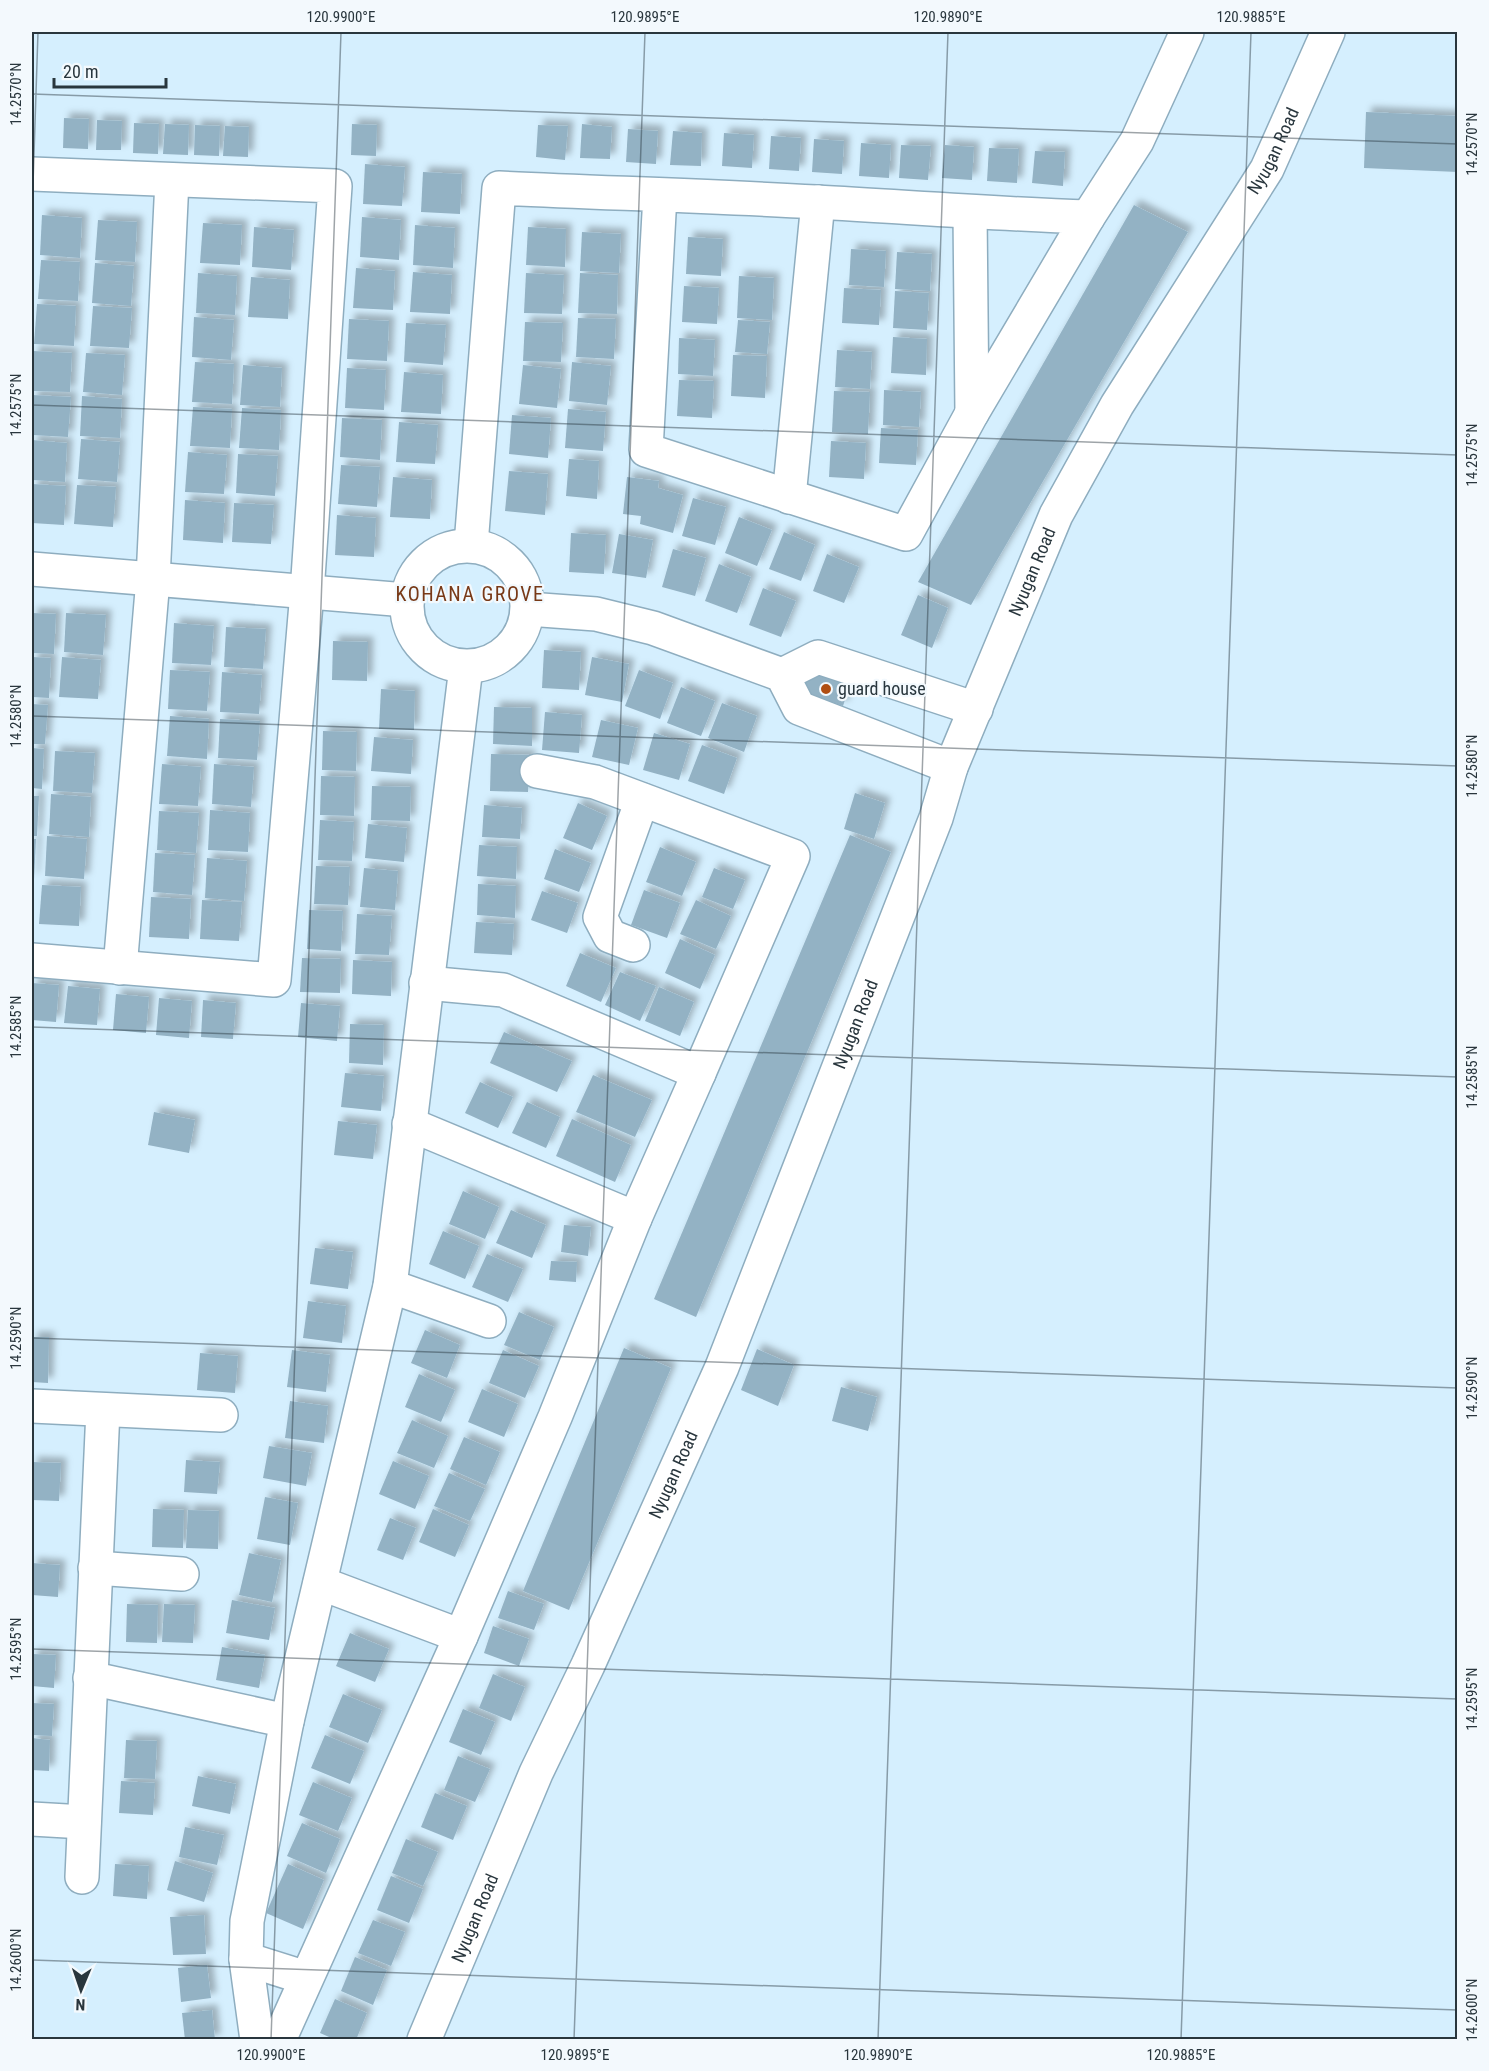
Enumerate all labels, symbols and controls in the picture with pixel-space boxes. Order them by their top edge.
text: 120.9900°E [307,8,375,26]
text: 120.9895°E [611,8,679,26]
text: 120.9890°E [914,8,982,26]
text: 120.9885°E [1217,8,1285,26]
scale bar [54,51,166,89]
text: 20 m [63,61,98,82]
text: 14.2570°N [7,62,25,126]
street label: Nyugan Road [1243,104,1303,198]
text: 14.2570°N [1463,112,1481,176]
text: 14.2575°N [7,373,25,437]
text: 14.2575°N [1463,423,1481,487]
street label: Nyugan Road [1004,524,1060,619]
district label: KOHANA GROVE [396,582,544,606]
place label: guard house [838,678,926,699]
marker: guard house [819,682,833,696]
text: 14.2580°N [7,684,25,748]
text: 14.2580°N [1463,734,1481,798]
street label: Nyugan Road [828,977,882,1072]
text: 14.2585°N [7,995,25,1059]
text: 14.2585°N [1463,1045,1481,1109]
text: 14.2590°N [7,1306,25,1370]
text: 14.2590°N [1463,1356,1481,1420]
street label: Nyugan Road [644,1427,702,1522]
text: 14.2595°N [7,1617,25,1681]
text: 14.2595°N [1463,1667,1481,1731]
street label: Nyugan Road [447,1871,502,1965]
text: 14.2600°N [7,1928,25,1992]
north arrow [51,1960,111,2020]
text: 14.2600°N [1463,1978,1481,2042]
text: N [75,1995,86,2014]
text: 120.9900°E [237,2046,305,2064]
text: 120.9895°E [541,2046,609,2064]
text: 120.9890°E [844,2046,912,2064]
text: 120.9885°E [1147,2046,1215,2064]

